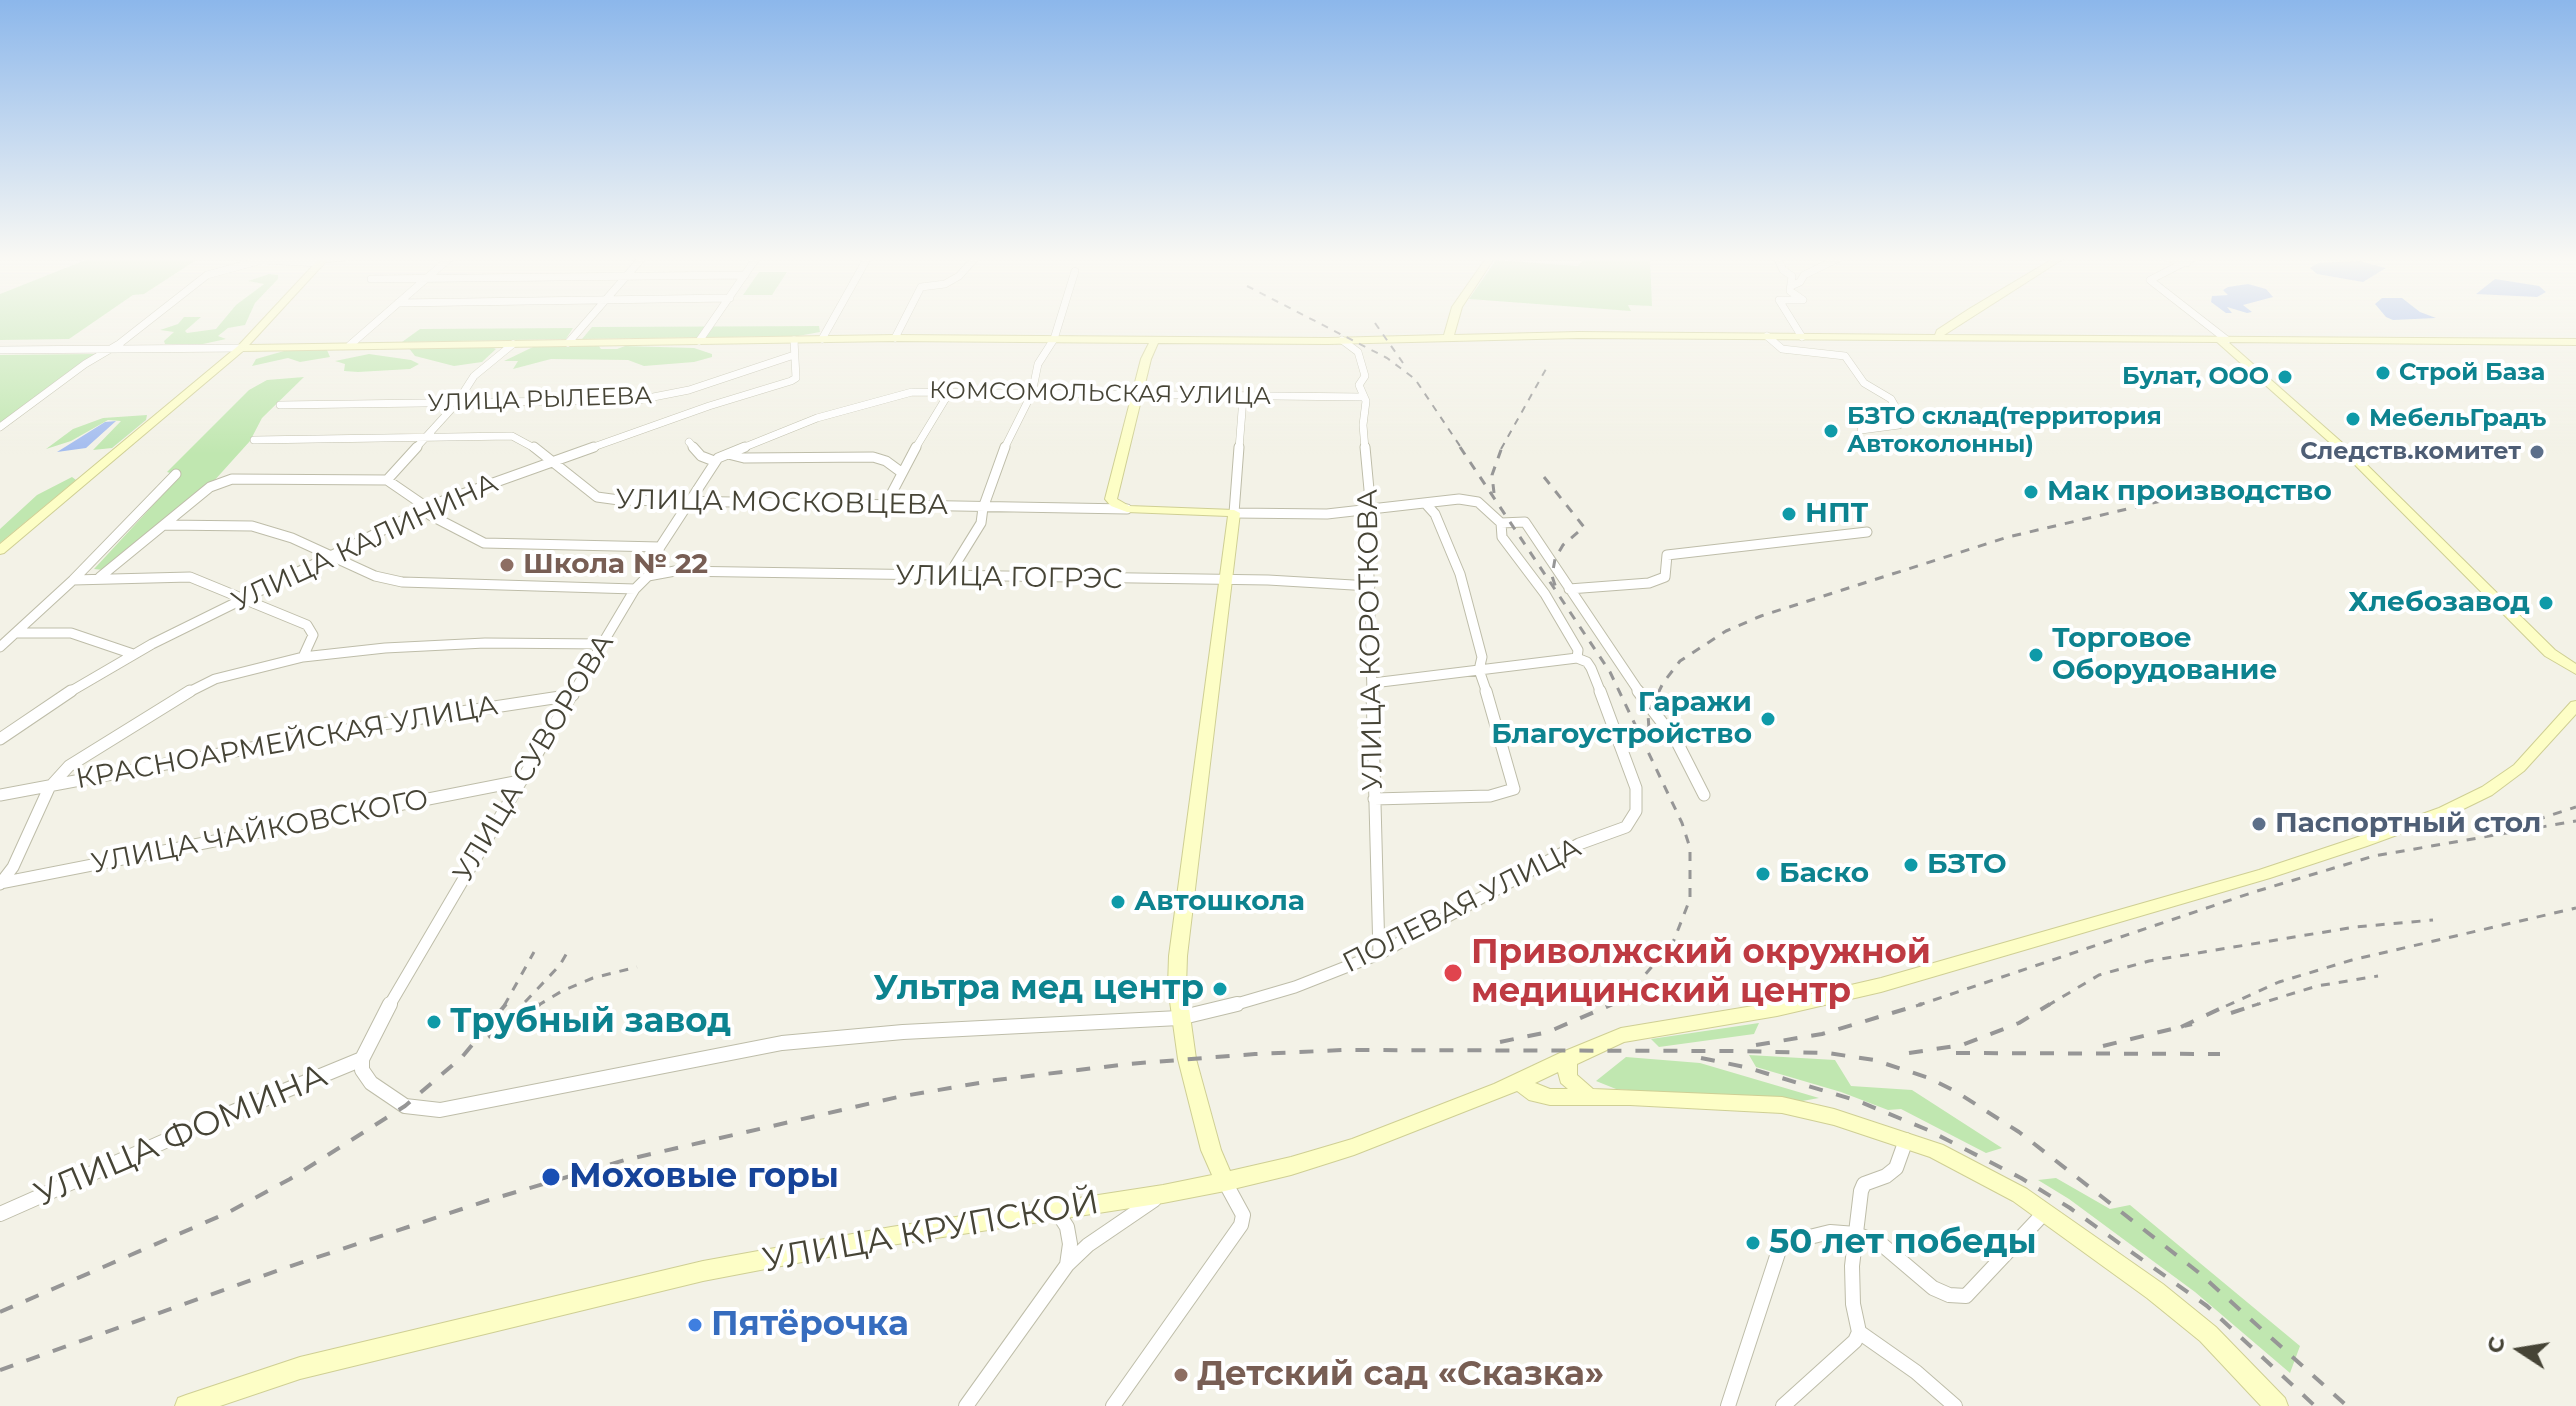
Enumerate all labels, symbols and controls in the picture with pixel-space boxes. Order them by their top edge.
place label: Строй База [2399,359,2545,387]
place label: Булат, ООО [2122,363,2269,391]
marker: Строй База [2374,364,2392,382]
marker: Булат, ООО [2276,368,2294,386]
street label: КОМСОМОЛЬСКАЯ УЛИЦА [929,377,1271,411]
street label: УЛИЦА РЫЛЕЕВА [427,382,653,418]
place label: БЗТО склад(территория Автоколонны) [1847,403,2162,459]
place label: МебельГрадъ [2369,405,2546,433]
marker: МебельГрадъ [2344,410,2362,428]
marker: БЗТО склад(территория Автоколонны) [1822,422,1840,440]
place label: Следств.комитет [2300,438,2521,466]
marker: Следств.комитет [2528,443,2546,461]
street label: УЛИЦА КАЛИНИНА [227,467,503,619]
place label: Мак производство [2047,475,2332,509]
street label: УЛИЦА МОСКОВЦЕВА [615,483,949,523]
marker: Мак производство [2022,483,2040,501]
street label: УЛИЦА КОРОТКОВА [1352,489,1390,791]
place label: НПТ [1805,497,1868,531]
marker: НПТ [1780,505,1798,523]
place label: Школа № 22 [523,548,708,582]
marker: Школа № 22 [498,556,516,574]
street label: УЛИЦА ГОГРЭС [895,559,1123,597]
place label: Хлебозавод [2348,586,2530,620]
marker: Хлебозавод [2537,594,2555,612]
place label: Торговое Оборудование [2052,622,2277,688]
street label: УЛИЦА СУВОРОВА [447,628,621,888]
marker: Торговое Оборудование [2027,646,2045,664]
place label: Гаражи Благоустройство [1491,686,1752,752]
street label: КРАСНОАРМЕЙСКАЯ УЛИЦА [73,689,501,797]
marker: Гаражи Благоустройство [1759,710,1777,728]
street label: УЛИЦА ЧАЙКОВСКОГО [89,783,431,881]
place label: Паспортный стол [2275,807,2541,841]
marker: Паспортный стол [2250,815,2268,833]
street label: ПОЛЕВАЯ УЛИЦА [1337,831,1587,981]
place label: БЗТО [1927,848,2007,882]
marker: БЗТО [1902,856,1920,874]
place label: Баско [1779,857,1869,891]
marker: Баско [1754,865,1772,883]
place label: Автошкола [1134,885,1305,919]
marker: Автошкола [1109,893,1127,911]
place label: Приволжский окружной медицинский центр [1471,933,1931,1012]
marker: Приволжский окружной медицинский центр [1442,962,1464,984]
place label: Ультра мед центр [874,969,1204,1009]
marker: Ультра мед центр [1211,980,1229,998]
place label: Трубный завод [450,1002,731,1042]
marker: Трубный завод [425,1013,443,1031]
street label: УЛИЦА ФОМИНА [29,1056,333,1216]
place label: Моховые горы [569,1157,839,1197]
marker: Моховые горы [540,1166,562,1188]
street label: УЛИЦА КРУПСКОЙ [760,1182,1102,1282]
place label: 50 лет победы [1769,1223,2037,1263]
marker: 50 лет победы [1744,1234,1762,1252]
place label: Пятёрочка [711,1305,909,1345]
north arrow [2480,1310,2560,1390]
marker: Пятёрочка [686,1316,704,1334]
text: С [2481,1334,2511,1356]
place label: Детский сад «Сказка» [1197,1355,1604,1395]
marker: Детский сад «Сказка» [1172,1366,1190,1384]

